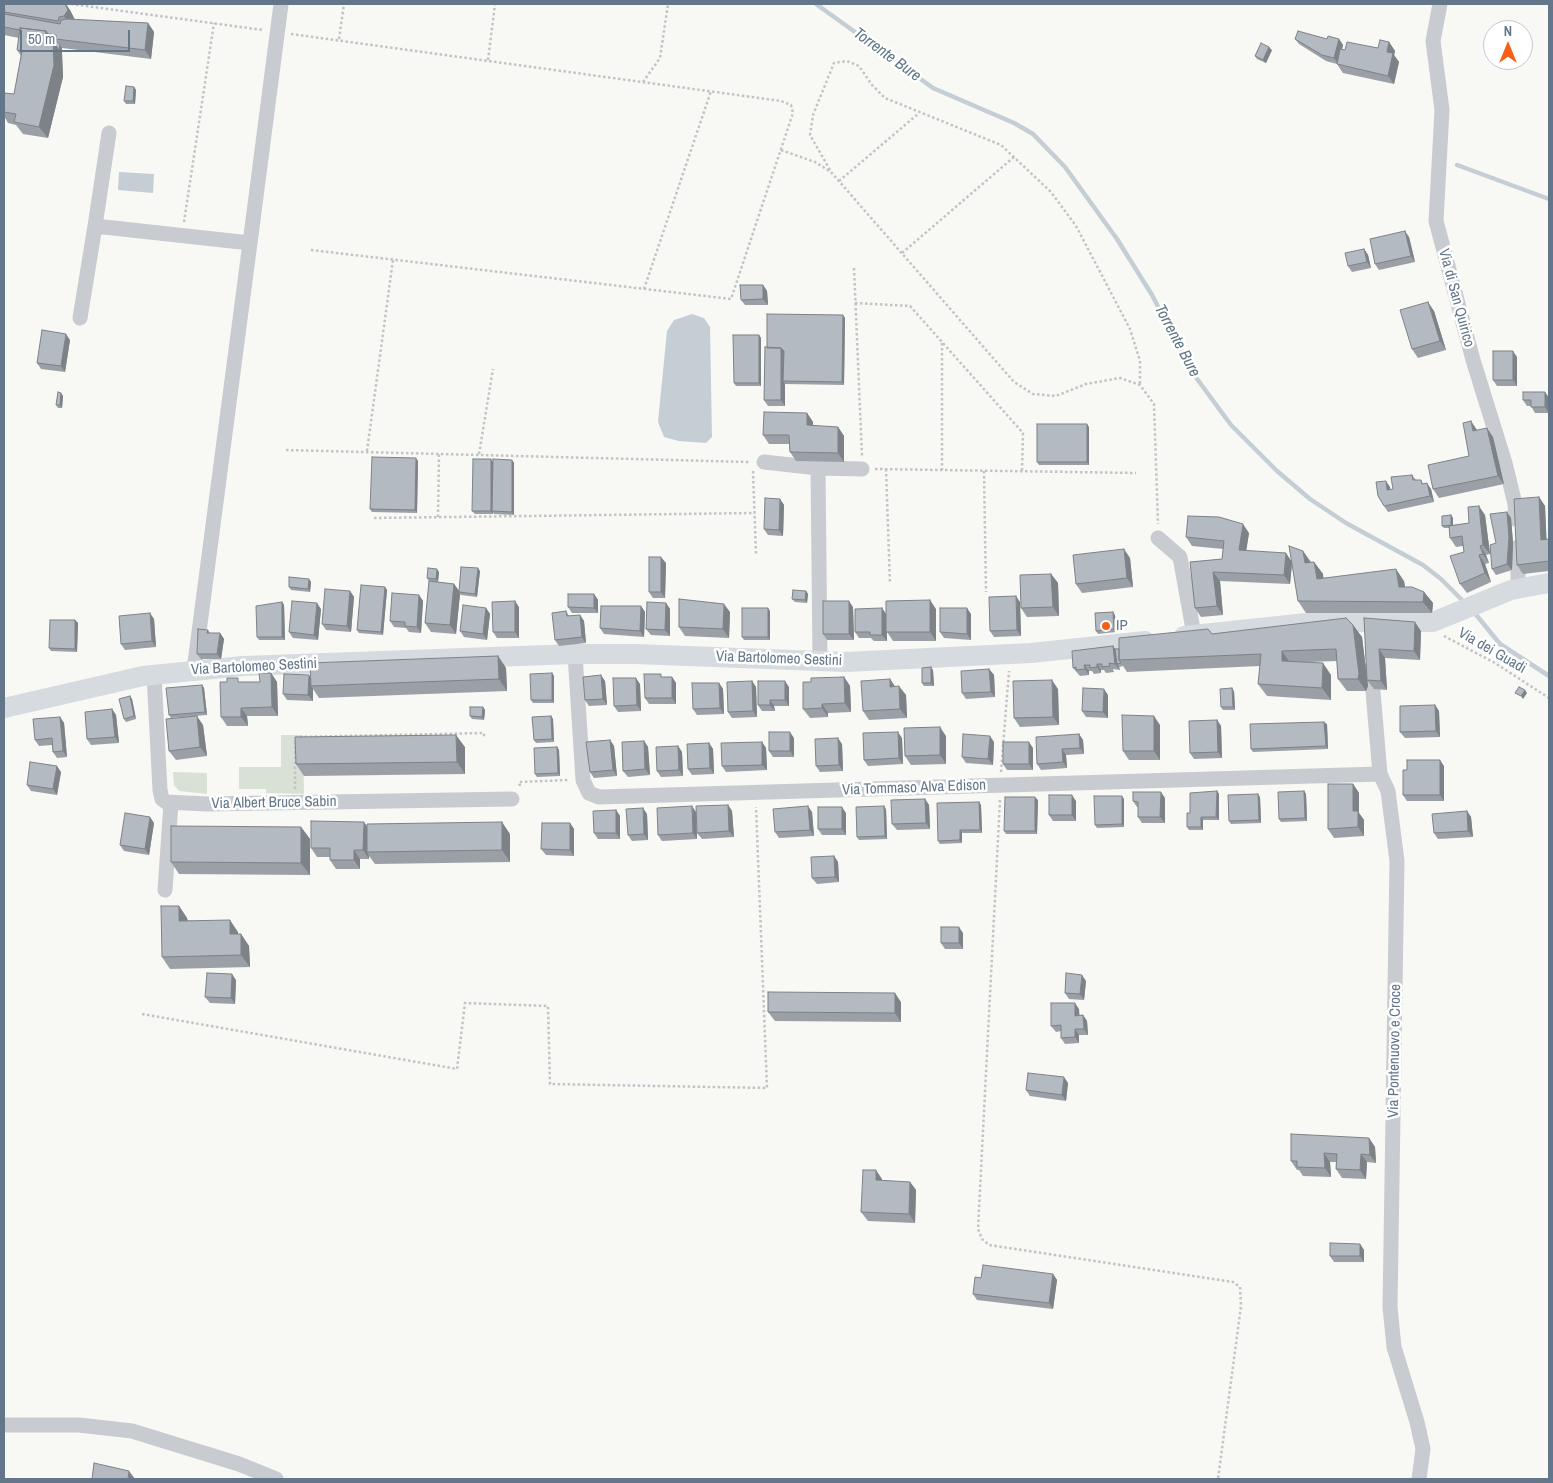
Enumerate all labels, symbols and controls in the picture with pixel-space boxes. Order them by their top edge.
scale bar [22,20,132,52]
north arrow [1483,20,1533,70]
text: N [1504,22,1512,40]
water label: Torrente Bure [849,24,925,86]
text: 50 m [28,28,55,49]
street label: Via di San Quirico [1434,247,1478,349]
water label: Torrente Bure [1150,302,1204,380]
place label: IP [1116,617,1128,635]
marker: IP [1100,620,1112,632]
street label: Via dei Guadi [1455,624,1529,678]
street label: Via Bartolomeo Sestini [716,648,842,670]
street label: Via Bartolomeo Sestini [190,655,318,679]
street label: Via Tommaso Alva Edison [842,776,986,800]
street label: Via Albert Bruce Sabin [211,793,337,813]
street label: Via Pontenuovo e Croce [1385,984,1405,1118]

